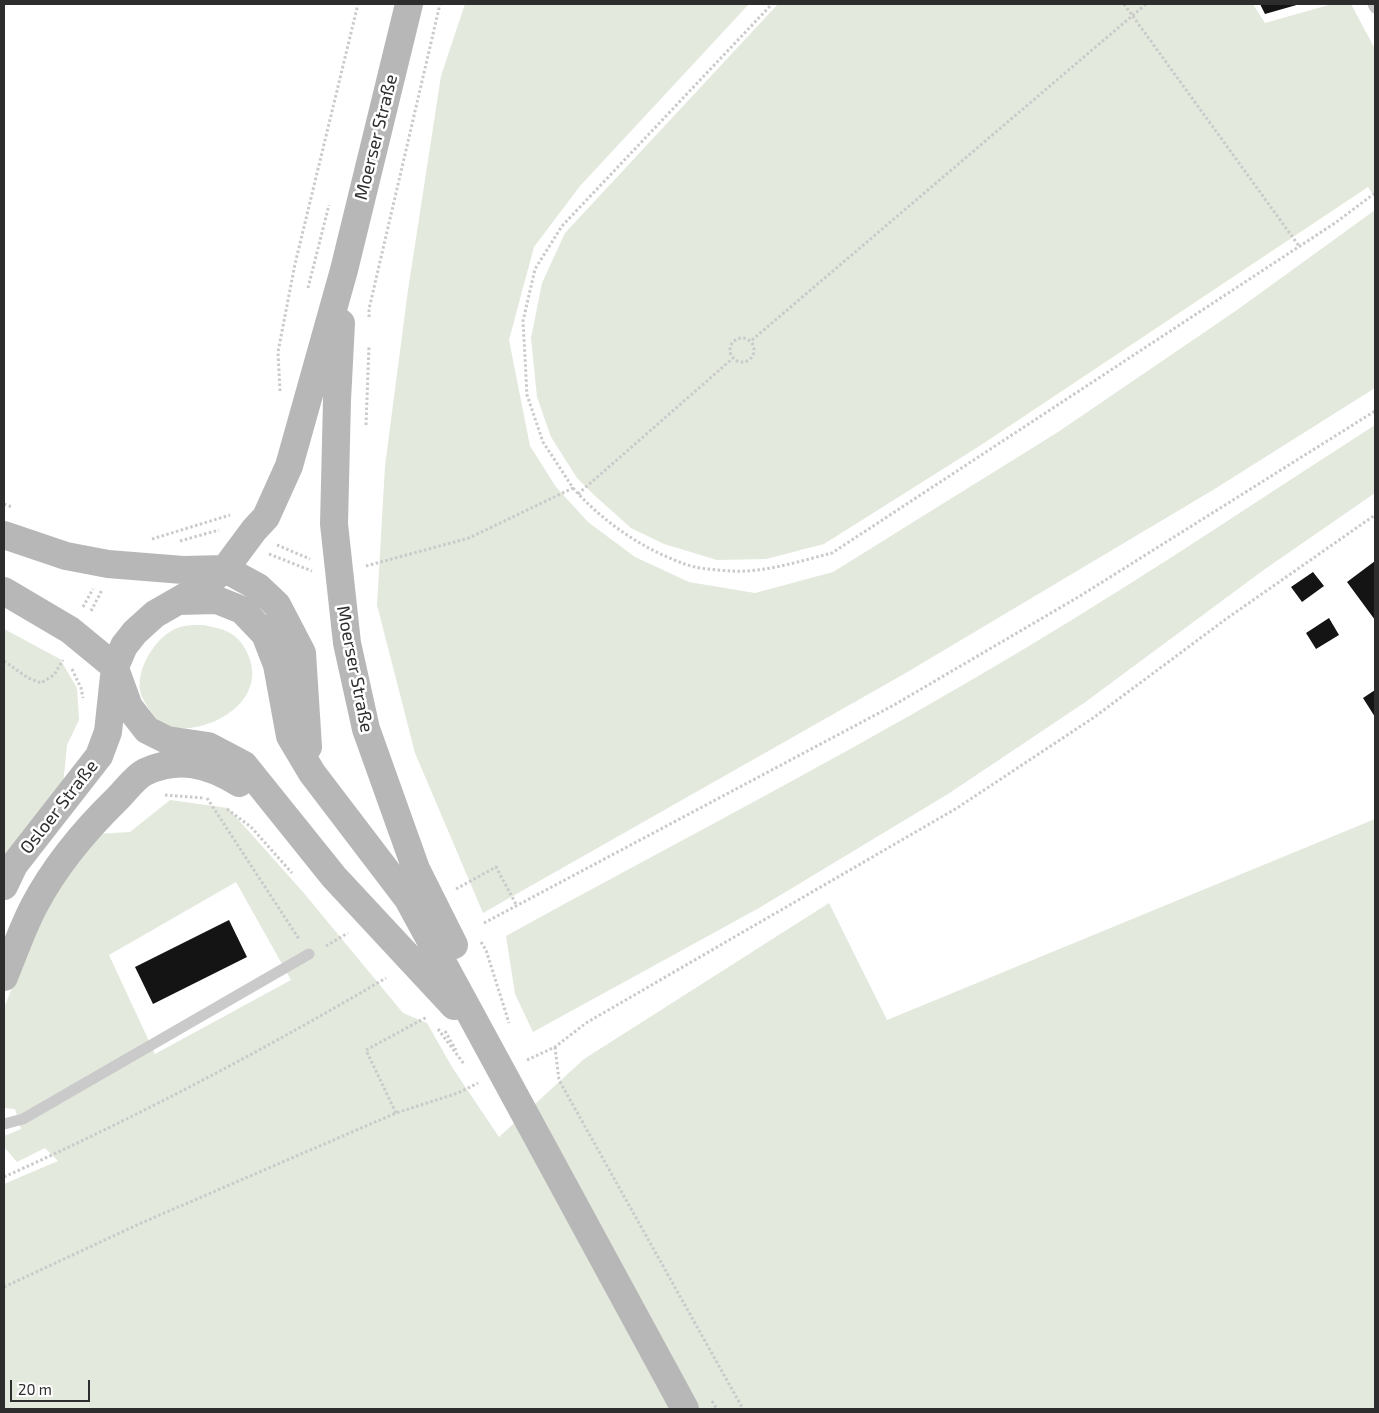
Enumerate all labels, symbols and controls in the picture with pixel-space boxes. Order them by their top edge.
street label: Moerser Straße [350,72,402,202]
street label: Moerser Straße [332,604,378,734]
street label: Osloer Straße [16,756,102,858]
scale bar [12,1370,92,1402]
text: 20 m [18,1380,52,1398]

